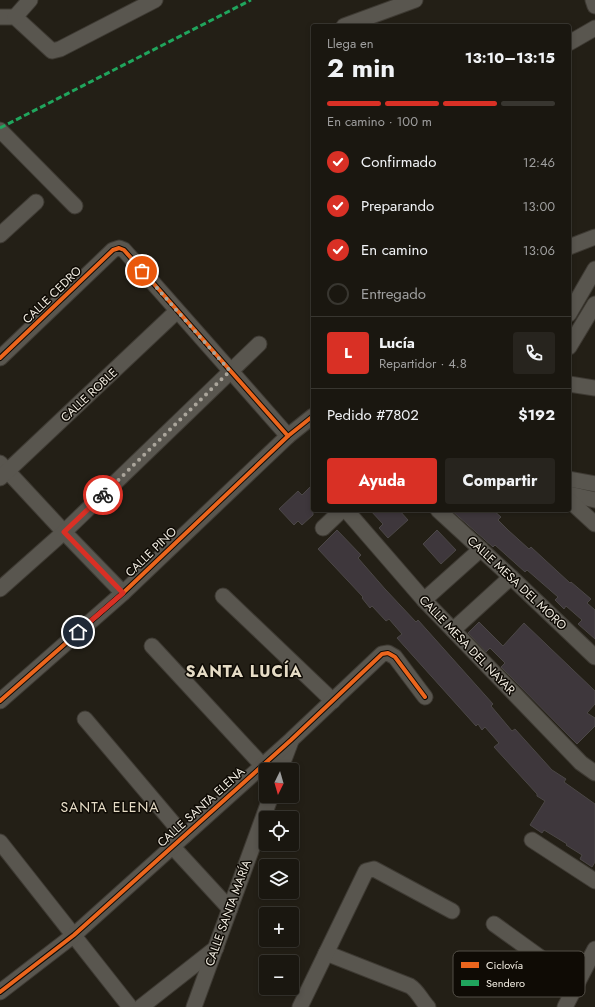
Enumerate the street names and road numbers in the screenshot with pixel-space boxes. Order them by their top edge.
street label: CALLE CEDRO [18,262,86,328]
street label: CALLE ROBLE [57,364,121,426]
street label: CALLE PINO [121,523,181,581]
street label: CALLE MESA DEL MORO [463,532,571,634]
street label: CALLE MESA DEL NAYAR [415,591,519,699]
street label: CALLE SANTA ELENA [153,763,249,851]
street label: CALLE SANTA MARÍA [200,857,256,969]

